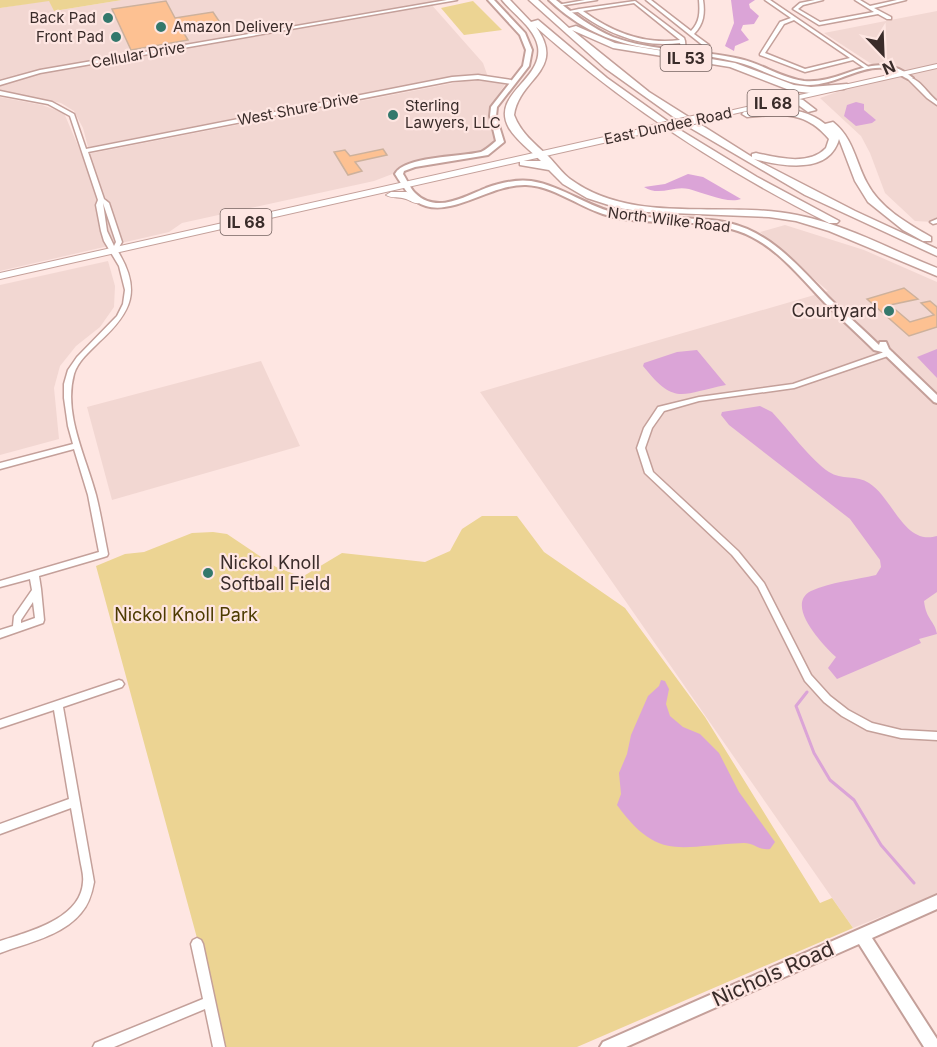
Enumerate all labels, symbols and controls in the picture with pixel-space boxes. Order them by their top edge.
place label: Back Pad [30,8,96,27]
marker: Back Pad [101,11,115,25]
place label: Amazon Delivery [173,17,294,36]
marker: Amazon Delivery [154,20,168,34]
north arrow [853,24,913,84]
place label: Front Pad [36,27,104,46]
marker: Front Pad [109,30,123,44]
street label: Cellular Drive [89,37,186,72]
road number: IL 53 [660,45,712,71]
text: N [879,56,898,79]
street label: West Shure Drive [236,87,360,130]
road number: IL 68 [748,90,798,116]
place label: Sterling Lawyers, LLC [405,96,501,132]
street label: East Dundee Road [602,103,734,148]
marker: Sterling Lawyers, LLC [386,108,400,122]
street label: North Wilke Road [607,203,731,236]
road number: IL 68 [220,209,272,235]
place label: Courtyard [791,300,877,321]
marker: Courtyard [882,304,896,318]
place label: Nickol Knoll Softball Field [220,552,330,594]
marker: Nickol Knoll Softball Field [201,566,215,580]
park label: Nickol Knoll Park [114,604,258,625]
street label: Nichols Road [708,936,838,1012]

